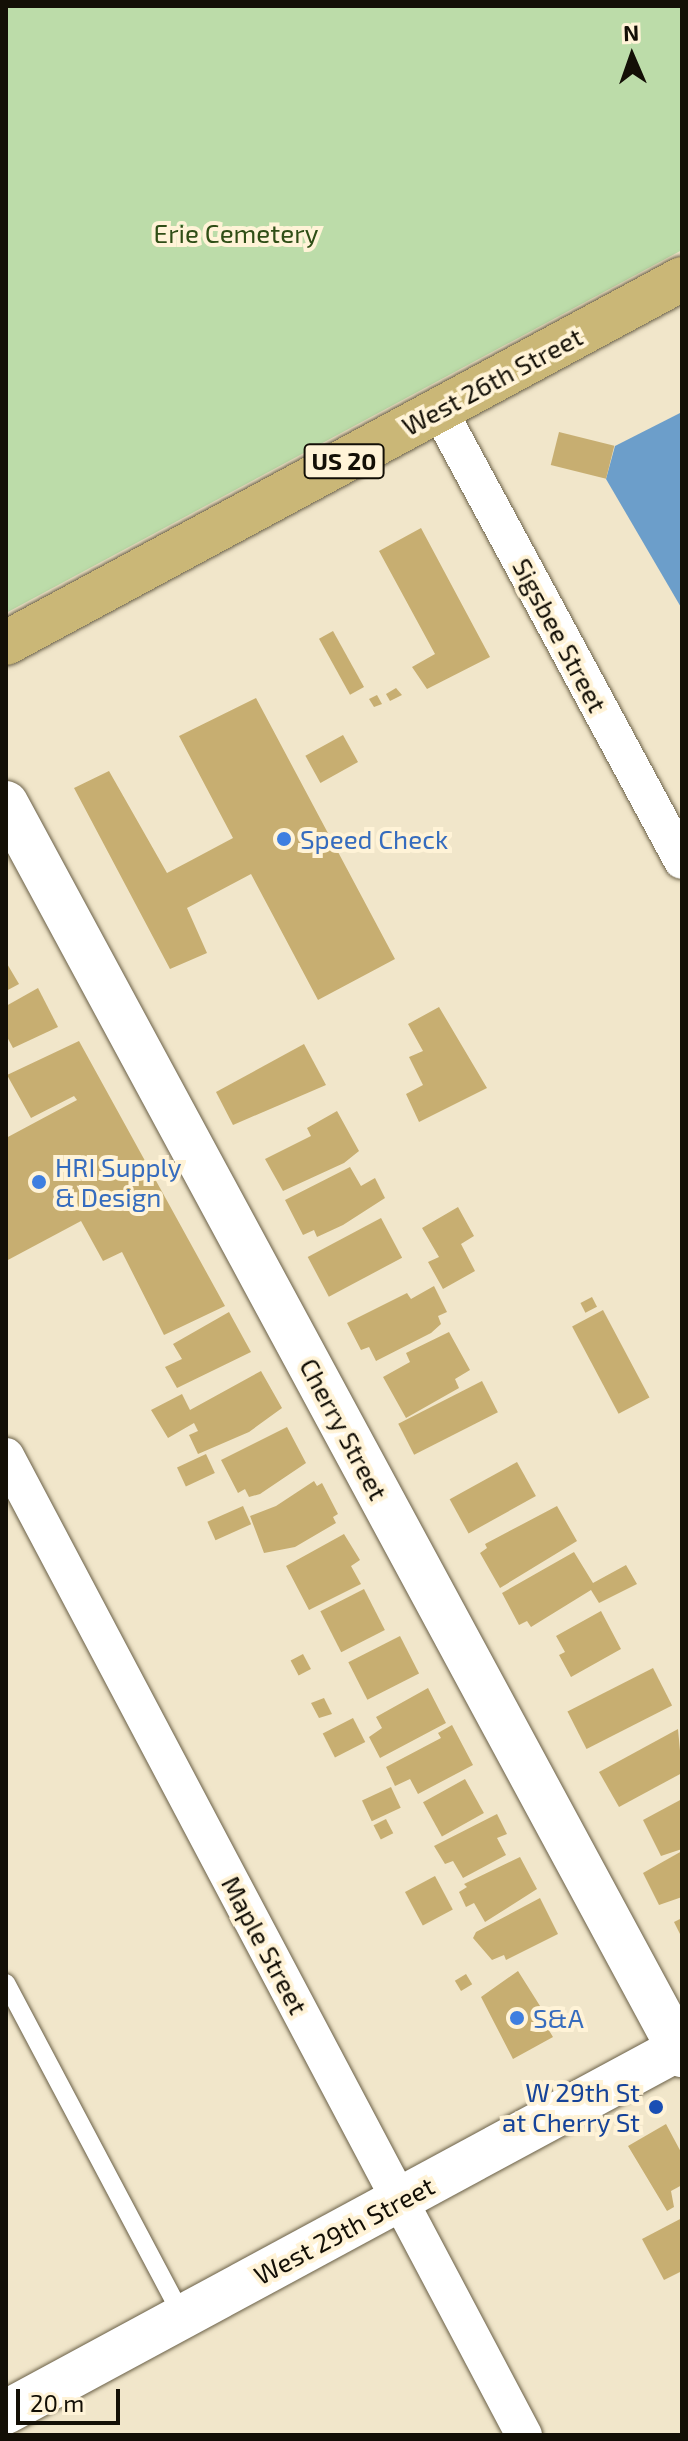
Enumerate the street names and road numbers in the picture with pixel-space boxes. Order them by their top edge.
street label: West 26th Street [397,320,587,442]
road number: US 20 [302,441,386,481]
street label: Sigsbee Street [506,553,614,717]
street label: Cherry Street [293,1353,395,1505]
street label: Maple Street [216,1871,314,2019]
street label: West 29th Street [249,2169,439,2291]

